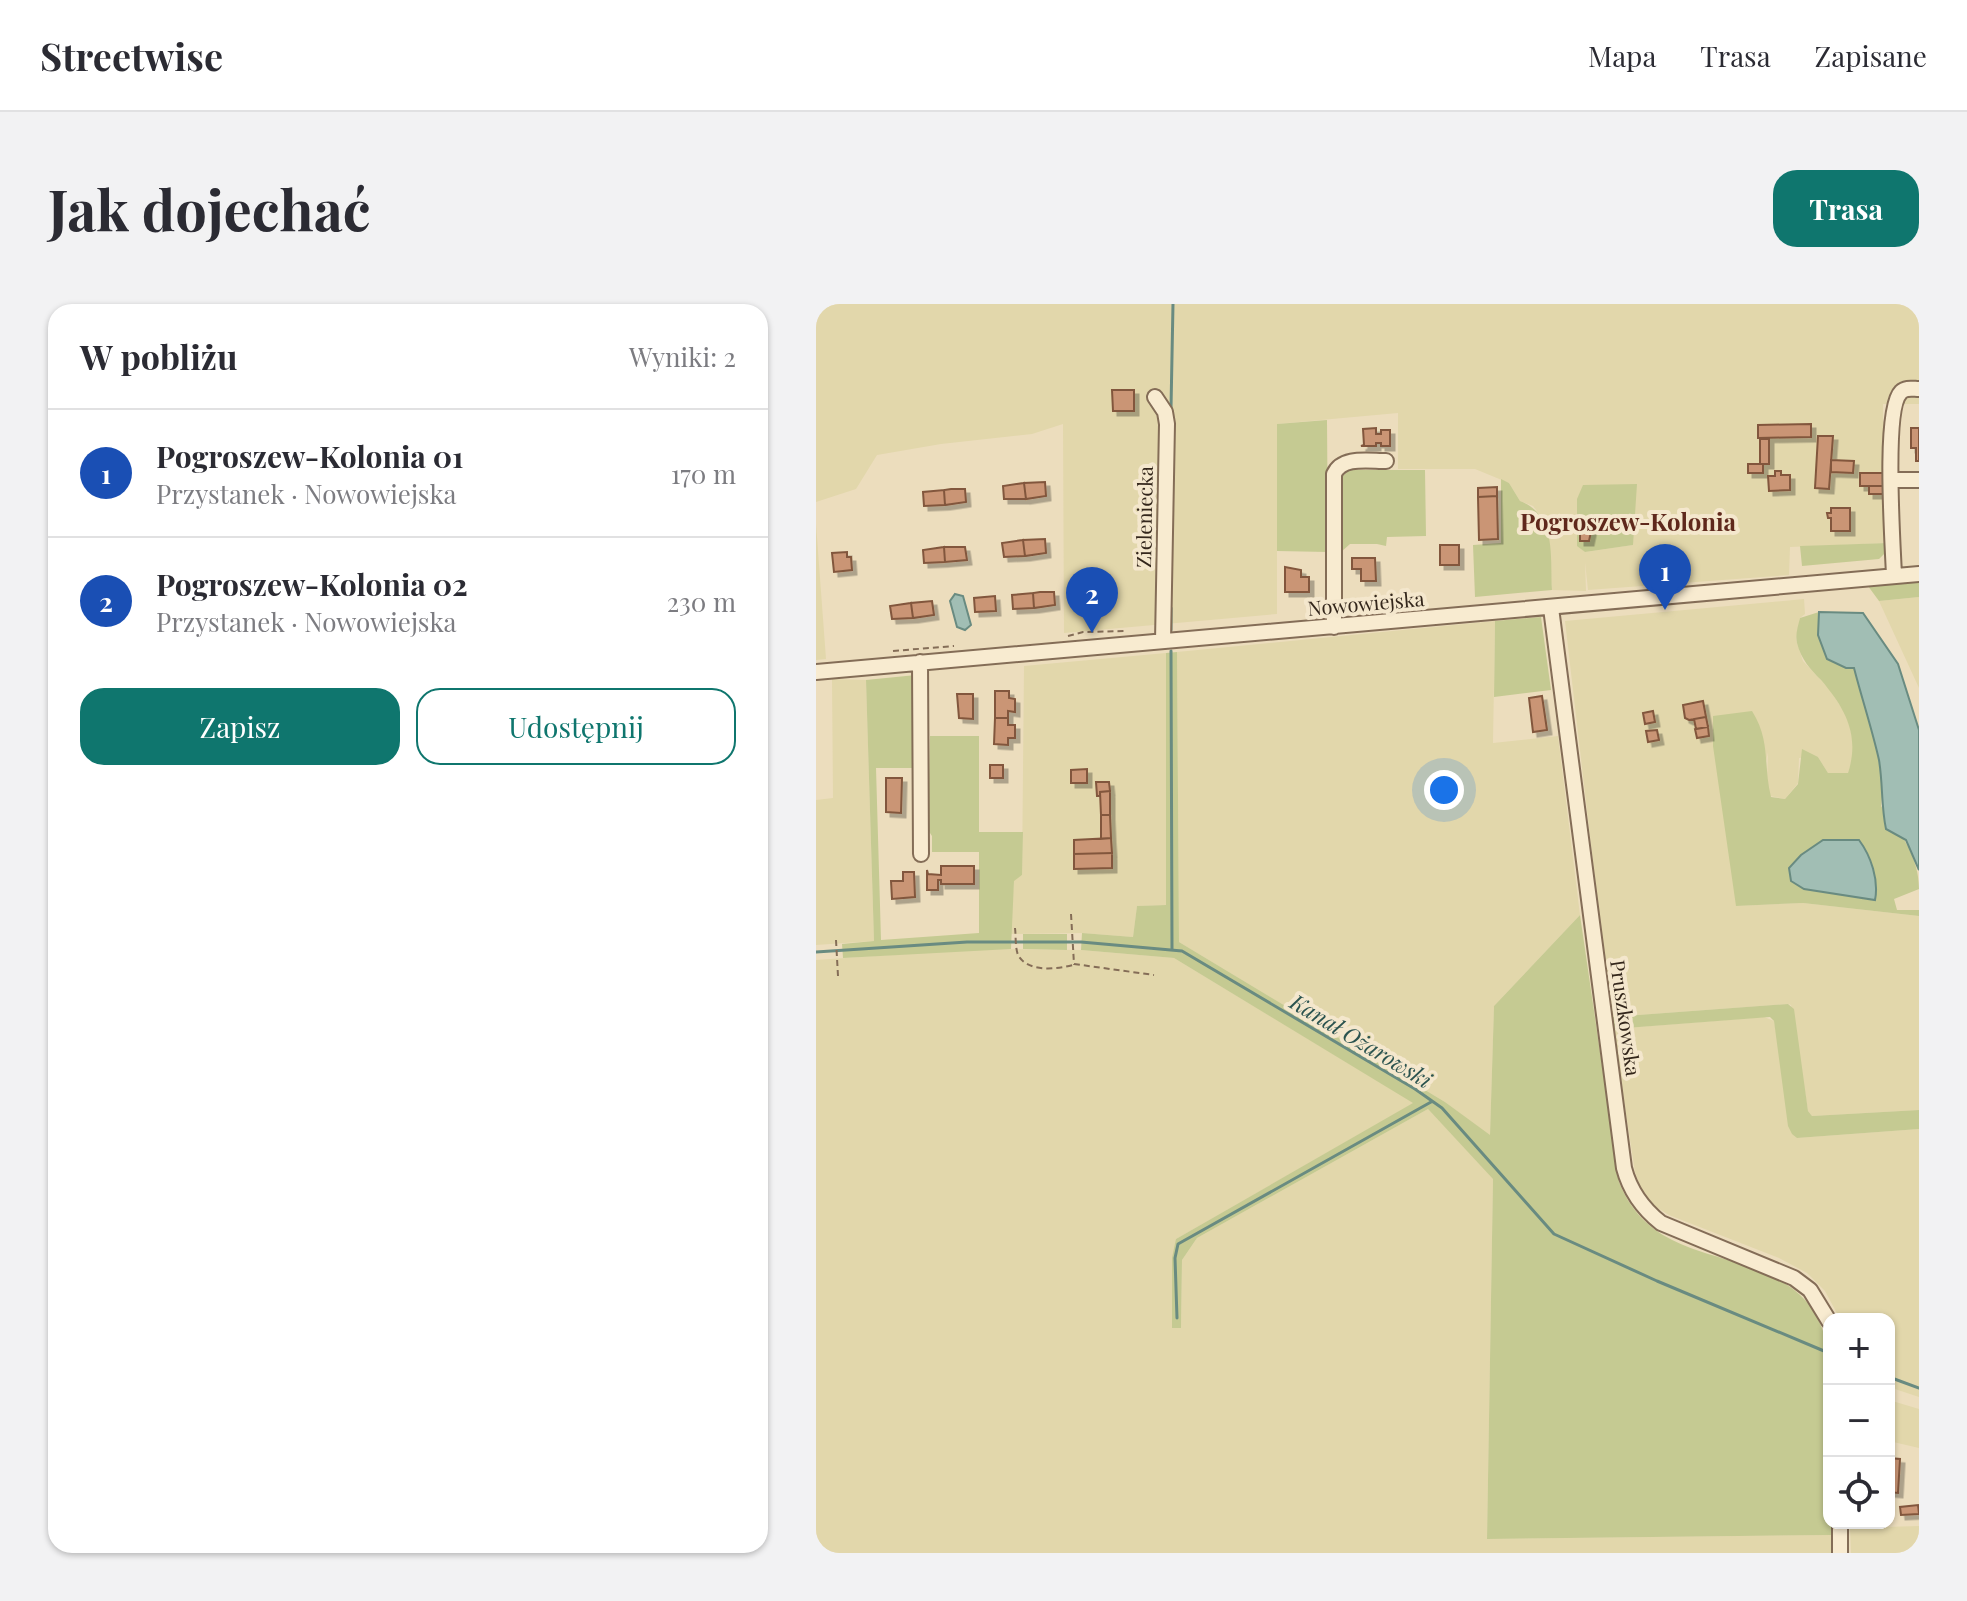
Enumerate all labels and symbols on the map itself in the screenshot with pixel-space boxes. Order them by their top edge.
street label: Zieleniecka [1129,466,1158,568]
district label: Pogroszew-Kolonia [1520,505,1737,537]
pin: 1 [1639,544,1691,610]
pin: 2 [1066,567,1118,633]
street label: Nowowiejska [1306,584,1425,621]
your location [1424,770,1464,810]
street label: Pruszkowska [1605,958,1648,1078]
water label: Kanał Ożarowski [1284,986,1438,1094]

